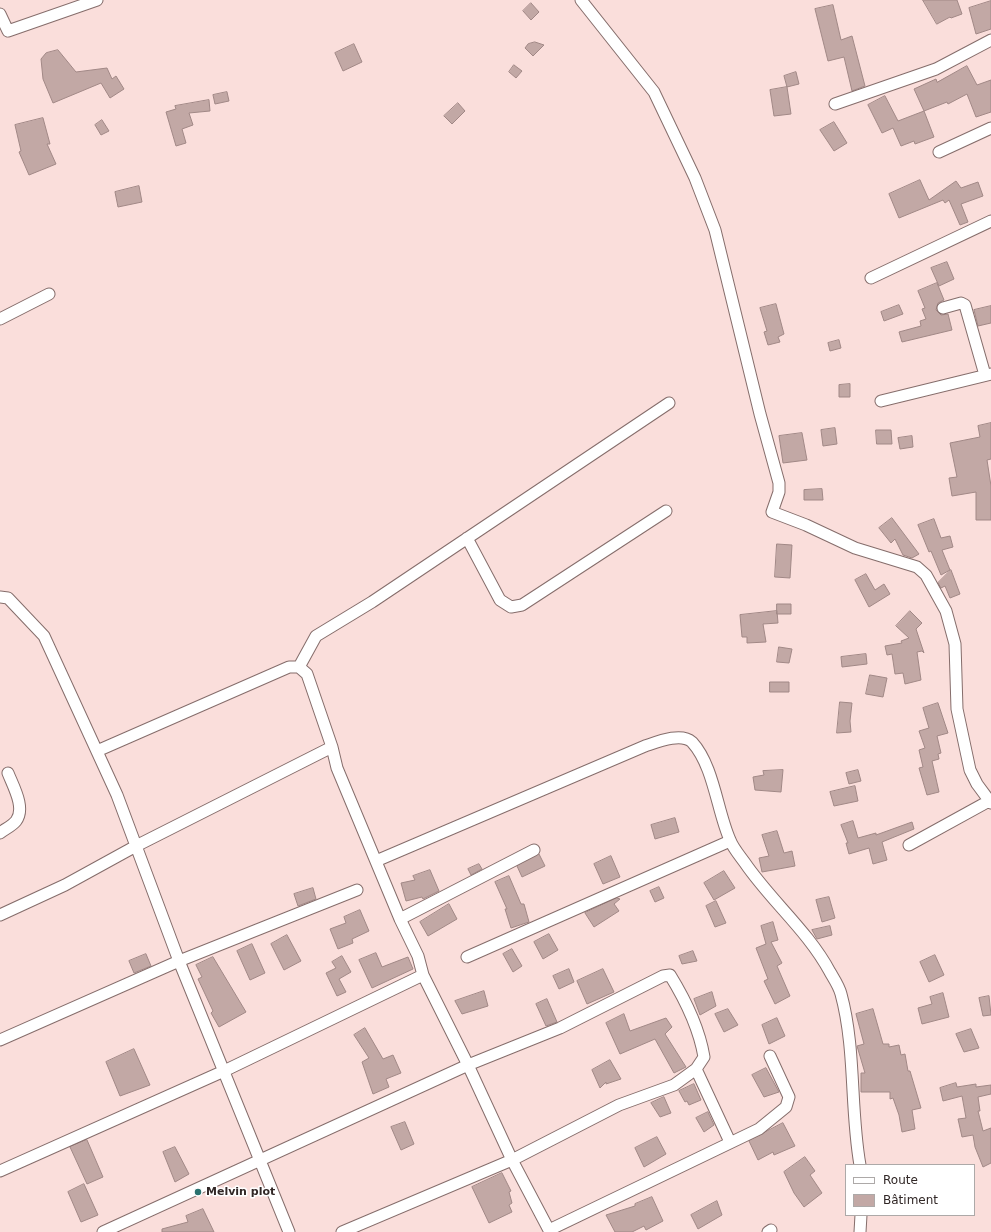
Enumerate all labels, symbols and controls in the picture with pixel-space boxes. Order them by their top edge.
legend [845,1164,975,1216]
text: Route [883,1173,918,1187]
place label: Melvin plot [206,1185,275,1199]
marker: Melvin plot [193,1187,203,1197]
text: Bâtiment [883,1193,938,1207]

